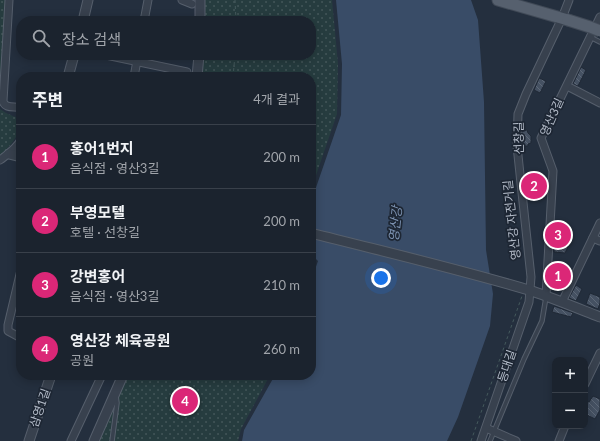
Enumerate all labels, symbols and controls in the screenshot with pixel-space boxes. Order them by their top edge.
search box [16,16,316,60]
icon: search [30,27,52,49]
text: 장소 검색 [62,30,121,48]
text: 주변 [32,89,63,110]
text: 4개 결과 [253,91,300,107]
street label: 영산3길 [537,95,567,138]
street label: 선창길 [511,121,526,155]
text: 홍어1번지 [70,139,134,157]
text: 1 [41,149,49,165]
text: 200 m [263,149,300,165]
text: 음식점 · 영산3길 [70,160,159,176]
pin: 2 [521,171,547,201]
street label: 영산강 자전거길 [500,179,523,261]
text: 부영모텔 [70,203,125,221]
water label: 영산강 [385,203,405,243]
text: 2 [41,213,49,229]
text: 200 m [263,213,300,229]
pin: 3 [545,220,571,250]
text: 호텔 · 선창길 [70,224,140,240]
pin: 1 [545,261,571,291]
text: 강변홍어 [70,267,125,285]
your location [371,268,391,288]
text: 3 [41,277,49,293]
text: 210 m [263,277,300,293]
text: 음식점 · 영산3길 [70,288,159,304]
text: 영산강 체육공원 [70,331,170,349]
text: 4 [41,341,49,357]
text: 260 m [263,341,300,357]
street label: 등대길 [494,348,519,384]
text: 공원 [70,352,94,368]
map controls [552,357,588,429]
button: + [552,357,588,393]
street label: 삼영1길 [26,386,53,429]
pin: 4 [172,386,198,416]
button: − [552,393,588,429]

